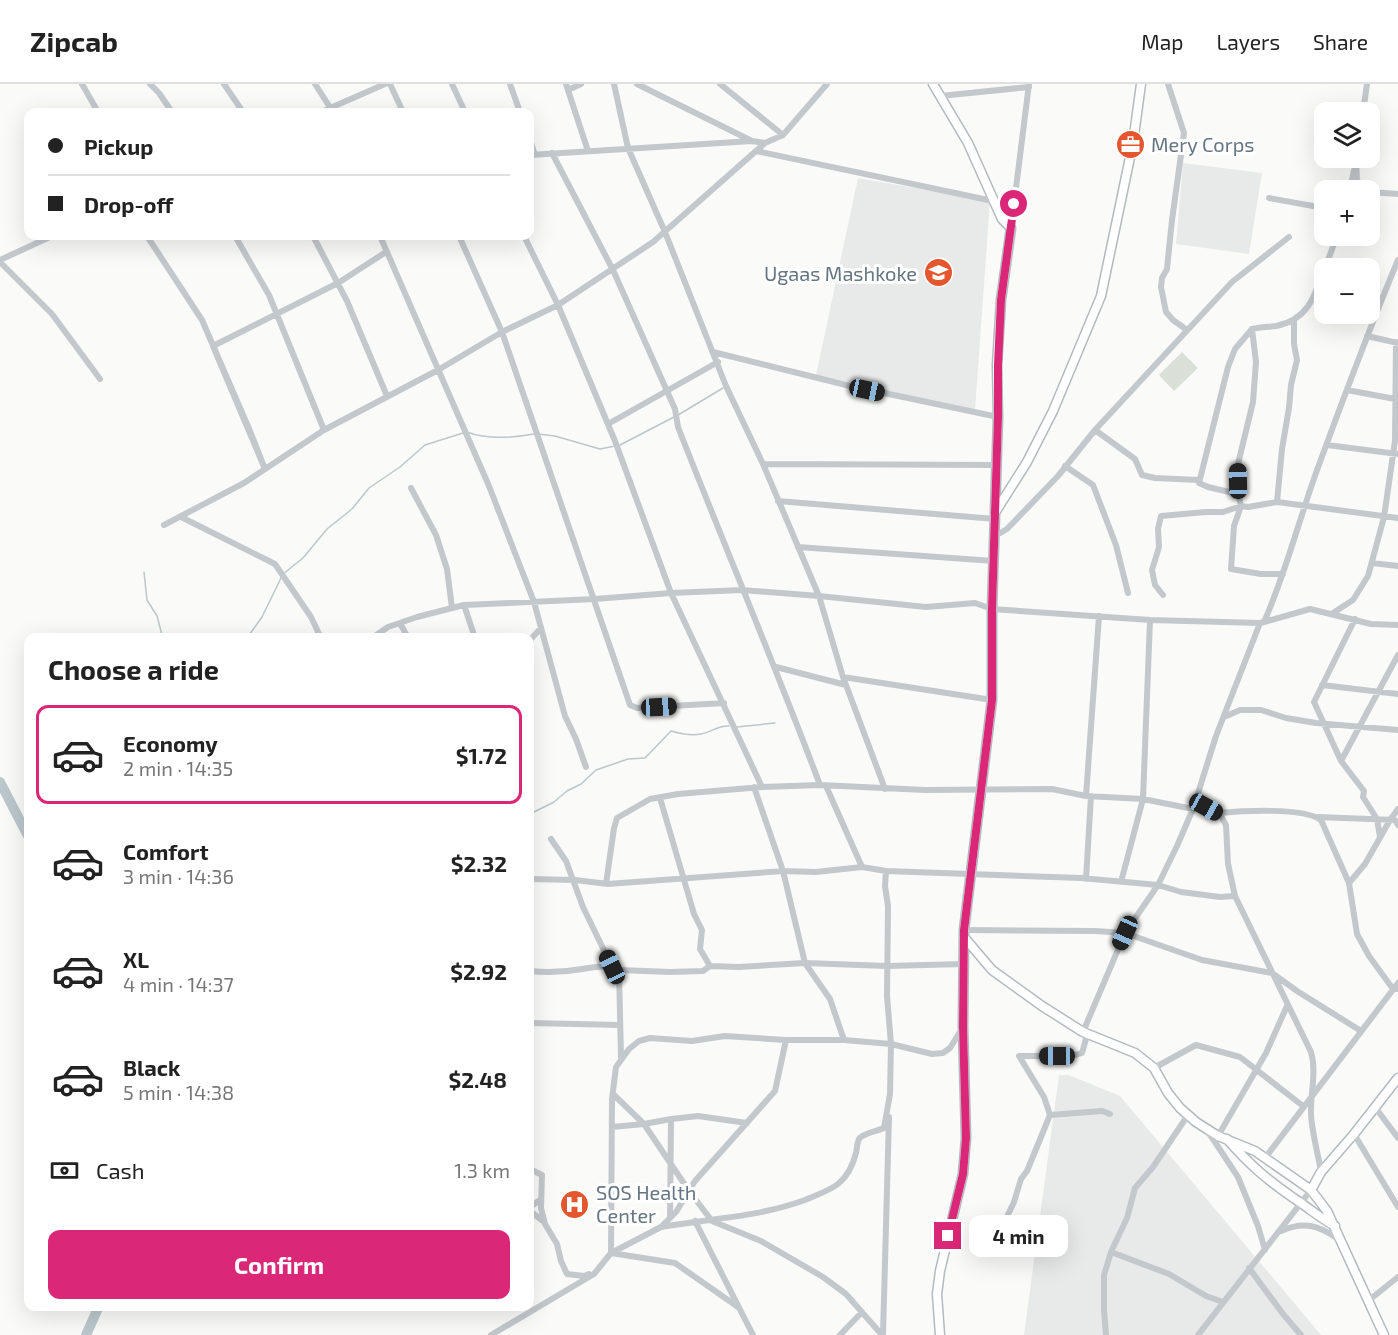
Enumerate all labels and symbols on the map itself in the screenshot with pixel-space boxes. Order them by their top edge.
office icon: Mery Corps [1114,128,1146,160]
place label: Mery Corps [1151,132,1254,156]
route start [1000,190,1027,217]
school or university icon: Ugaas Mashkoke [922,257,954,289]
place label: Ugaas Mashkoke [764,261,917,285]
car [848,377,886,403]
car [1229,463,1247,499]
car [641,697,677,717]
car [1186,790,1226,824]
car [1109,913,1141,953]
car [596,947,628,987]
car [1039,1047,1075,1065]
place label: SOS Health Center [596,1180,696,1227]
hospital icon: SOS Health Center [559,1188,591,1220]
callout: 4 min [969,1215,1068,1257]
route end [934,1222,961,1249]

